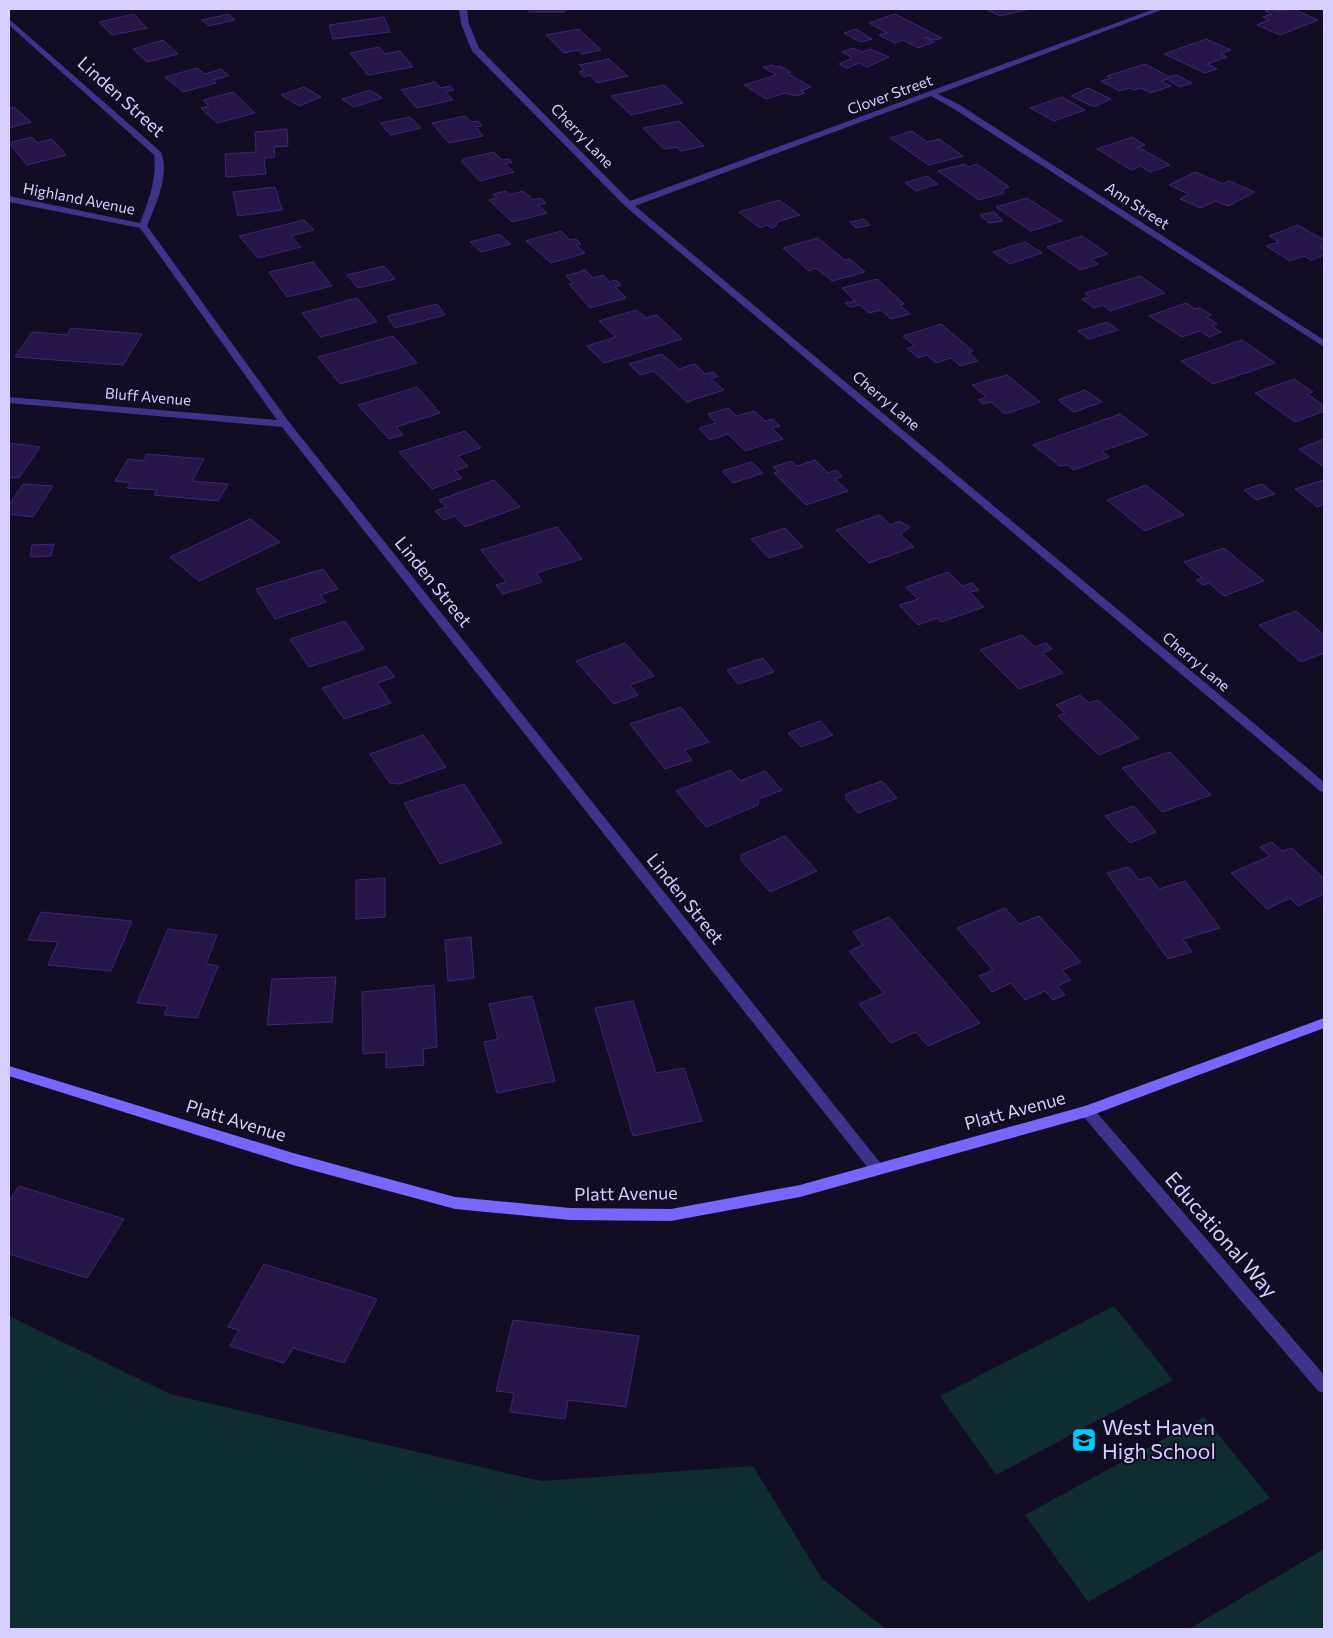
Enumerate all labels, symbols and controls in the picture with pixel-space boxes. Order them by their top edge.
street label: Linden Street [74,51,170,141]
street label: Clover Street [845,70,935,118]
street label: Cherry Lane [548,99,618,171]
street label: Highland Avenue [22,178,137,218]
street label: Ann Street [1102,178,1173,233]
street label: Cherry Lane [849,367,924,434]
street label: Bluff Avenue [104,383,192,409]
street label: Linden Street [391,532,477,631]
street label: Cherry Lane [1159,628,1234,695]
street label: Linden Street [643,849,729,948]
street label: Platt Avenue [962,1086,1068,1134]
street label: Platt Avenue [184,1094,289,1146]
street label: Educational Way [1161,1166,1284,1302]
street label: Platt Avenue [574,1181,678,1205]
place label: West Haven High School [1102,1414,1216,1463]
school or university icon: West Haven High School [1071,1427,1097,1453]

